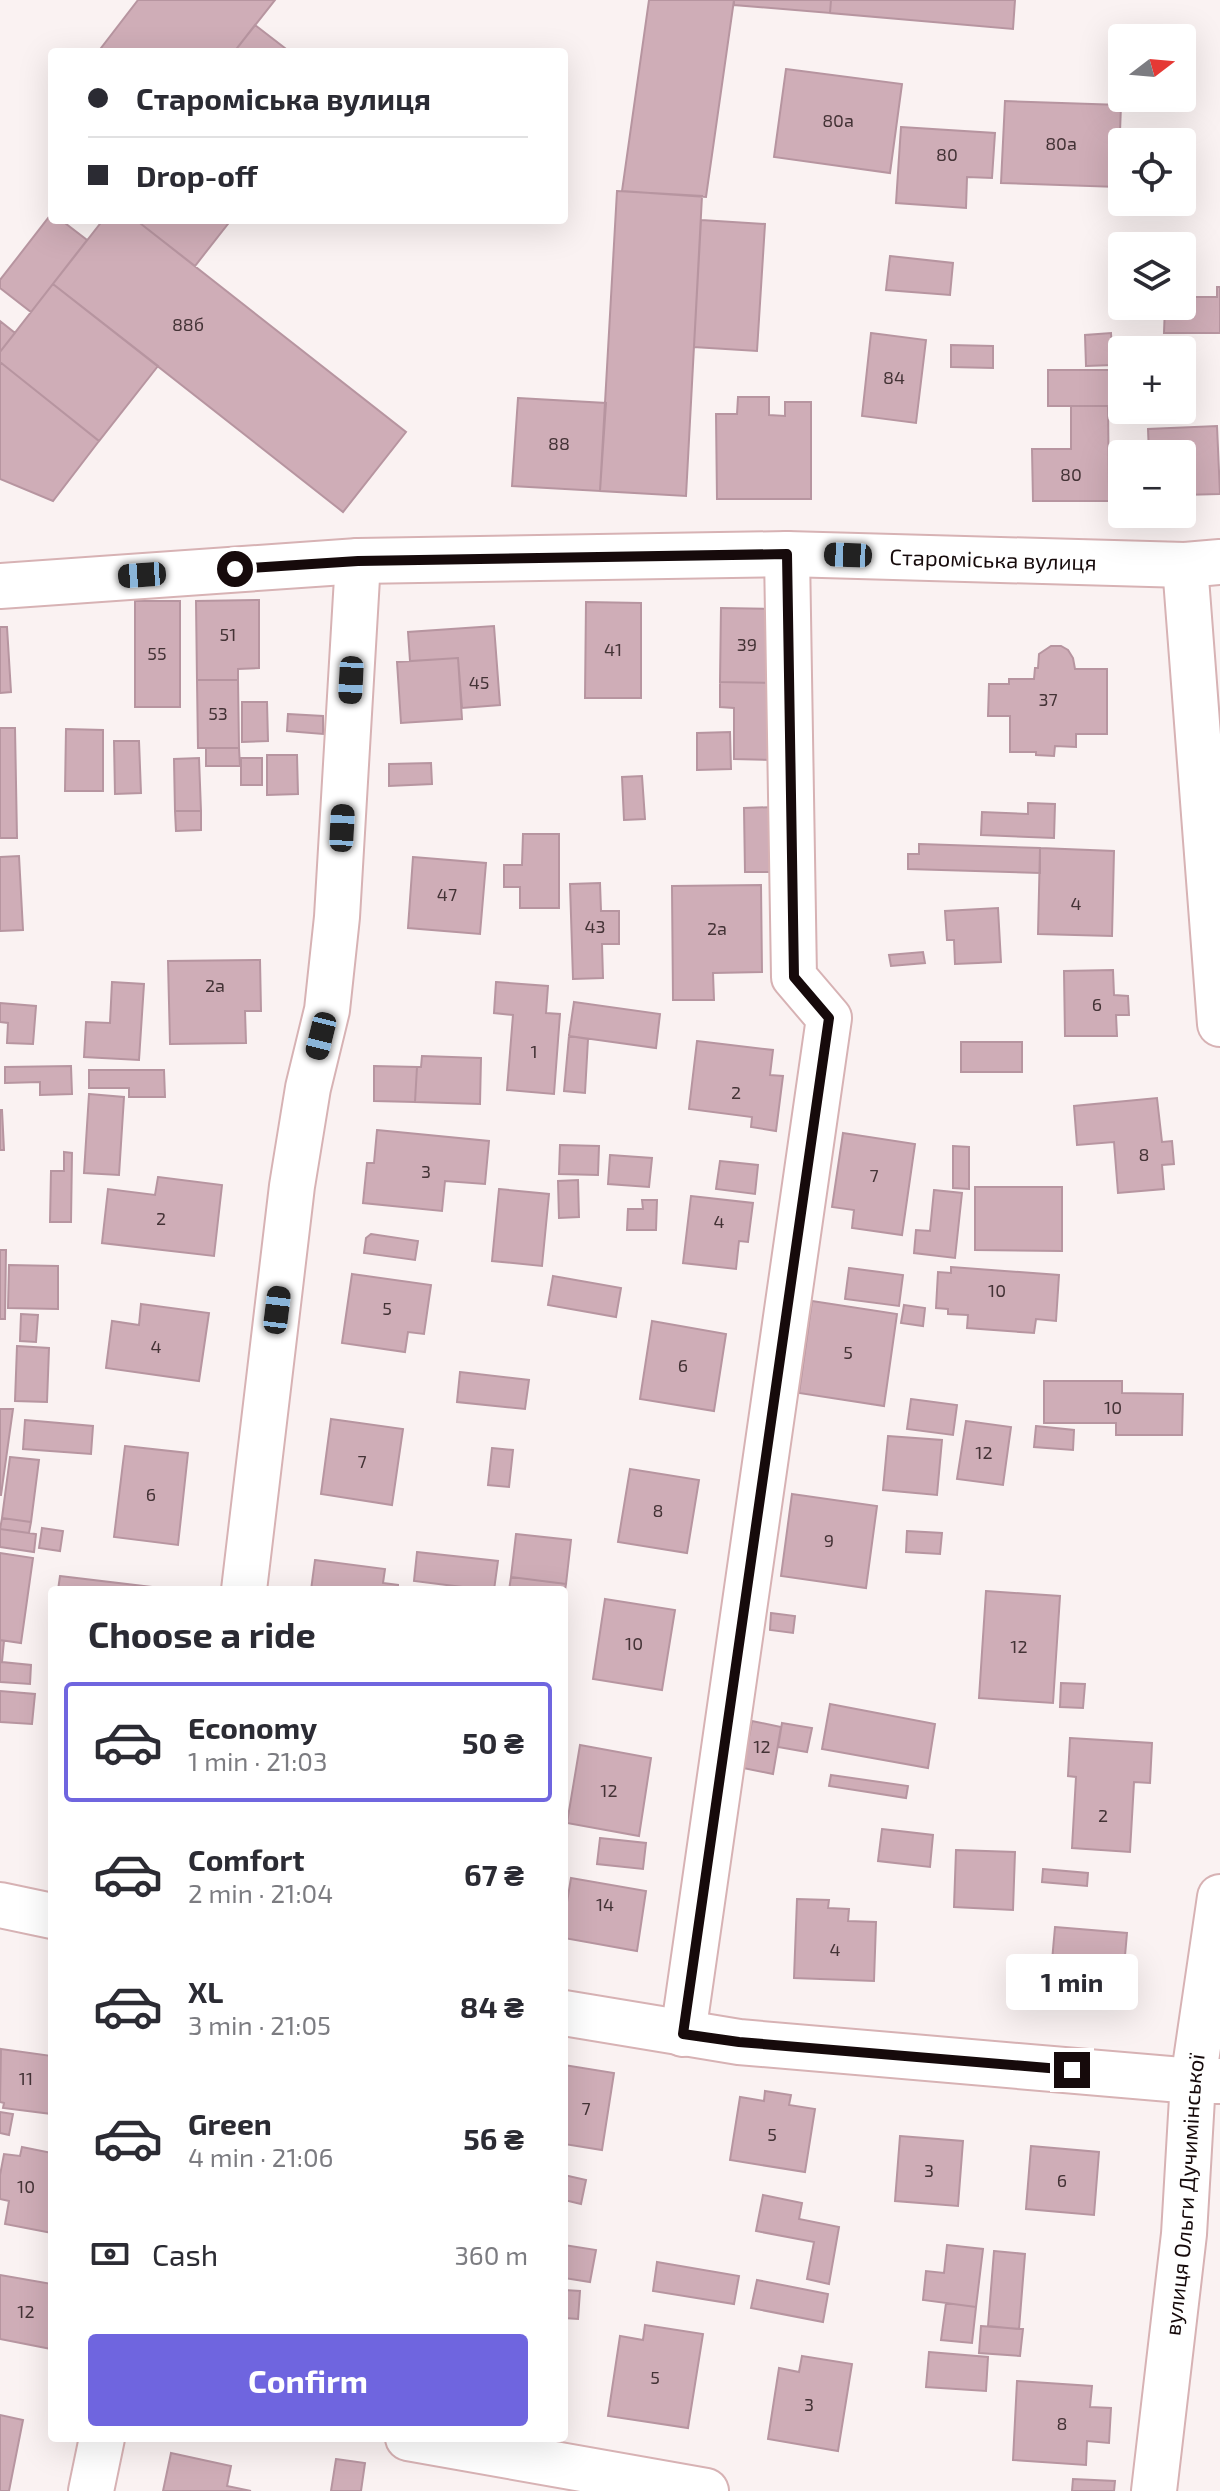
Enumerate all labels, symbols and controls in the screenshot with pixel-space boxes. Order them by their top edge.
north arrow [1108,24,1196,112]
map controls [1108,24,1196,528]
text: Староміська вулиця [136,80,431,116]
house number: 80а [822,109,854,131]
button: locate [1108,128,1196,216]
house number: 80а [1045,132,1077,154]
house number: 80 [936,143,958,165]
text: Drop-off [136,157,258,193]
button: layers [1108,232,1196,320]
house number: 88б [172,313,204,335]
button: + [1108,336,1196,424]
house number: 84 [883,366,905,388]
house number: 88 [548,432,570,454]
button: − [1108,440,1196,528]
house number: 80 [1060,463,1082,485]
car [824,542,872,568]
street label: Староміська вулиця [889,543,1097,575]
route start [217,551,253,587]
car [117,561,167,589]
house number: 51 [220,623,236,645]
house number: 39 [737,633,757,655]
house number: 41 [604,638,622,660]
house number: 55 [147,642,167,664]
car [338,655,364,705]
house number: 45 [469,671,489,693]
house number: 37 [1038,688,1058,710]
house number: 53 [208,702,228,724]
car [329,803,355,853]
house number: 47 [437,883,457,905]
house number: 4 [1070,892,1082,914]
house number: 43 [584,915,606,937]
house number: 2а [707,917,727,939]
house number: 2а [205,974,225,996]
house number: 6 [1092,993,1102,1015]
car [304,1010,338,1062]
house number: 1 [530,1040,538,1062]
house number: 2 [731,1081,741,1103]
house number: 8 [1139,1143,1149,1165]
house number: 3 [421,1160,431,1182]
house number: 7 [869,1164,879,1186]
house number: 2 [156,1207,166,1229]
house number: 4 [713,1210,725,1232]
house number: 10 [988,1279,1006,1301]
car [262,1285,292,1335]
house number: 5 [382,1297,392,1319]
house number: 4 [150,1335,162,1357]
house number: 5 [843,1341,853,1363]
house number: 6 [678,1354,688,1376]
house number: 10 [1104,1396,1122,1418]
house number: 12 [975,1441,993,1463]
house number: 7 [357,1450,367,1472]
house number: 6 [146,1483,156,1505]
house number: 8 [653,1499,663,1521]
house number: 9 [824,1529,834,1551]
text: Choose a ride [88,1612,316,1655]
house number: 10 [625,1632,643,1654]
house number: 12 [1010,1635,1028,1657]
icon: car [92,1706,164,1778]
text: Economy [188,1709,317,1745]
text: 50 ₴ [462,1724,524,1760]
house number: 12 [753,1735,771,1757]
text: 1 min · 21:03 [188,1745,327,1776]
house number: 12 [600,1779,618,1801]
house number: 2 [1098,1804,1108,1826]
icon: car [92,1838,164,1910]
text: Comfort [188,1841,305,1877]
text: 67 ₴ [464,1856,524,1892]
text: 2 min · 21:04 [188,1877,333,1908]
house number: 14 [596,1893,614,1915]
house number: 4 [829,1938,841,1960]
callout: 1 min [1006,1954,1138,2010]
text: 1 min [1041,1966,1103,1997]
icon: car [92,1970,164,2042]
text: XL [188,1973,223,2009]
text: 84 ₴ [460,1988,524,2024]
text: 3 min · 21:05 [188,2009,331,2040]
street label: вулиця Ольги Дучимінської [1158,2051,1209,2337]
route end [1054,2052,1090,2088]
house number: 11 [19,2067,33,2089]
house number: 7 [581,2097,591,2119]
icon: car [92,2102,164,2174]
text: Green [188,2105,272,2141]
text: 56 ₴ [463,2120,524,2156]
house number: 5 [767,2123,777,2145]
text: 4 min · 21:06 [188,2141,334,2172]
house number: 3 [924,2159,934,2181]
house number: 6 [1057,2169,1067,2191]
house number: 10 [17,2175,35,2197]
icon: cash [88,2232,132,2276]
text: Cash [152,2236,218,2272]
text: 360 m [454,2239,528,2270]
house number: 12 [17,2300,35,2322]
button: Confirm [88,2334,528,2426]
house number: 5 [650,2366,660,2388]
house number: 3 [804,2393,814,2415]
house number: 8 [1057,2412,1067,2434]

